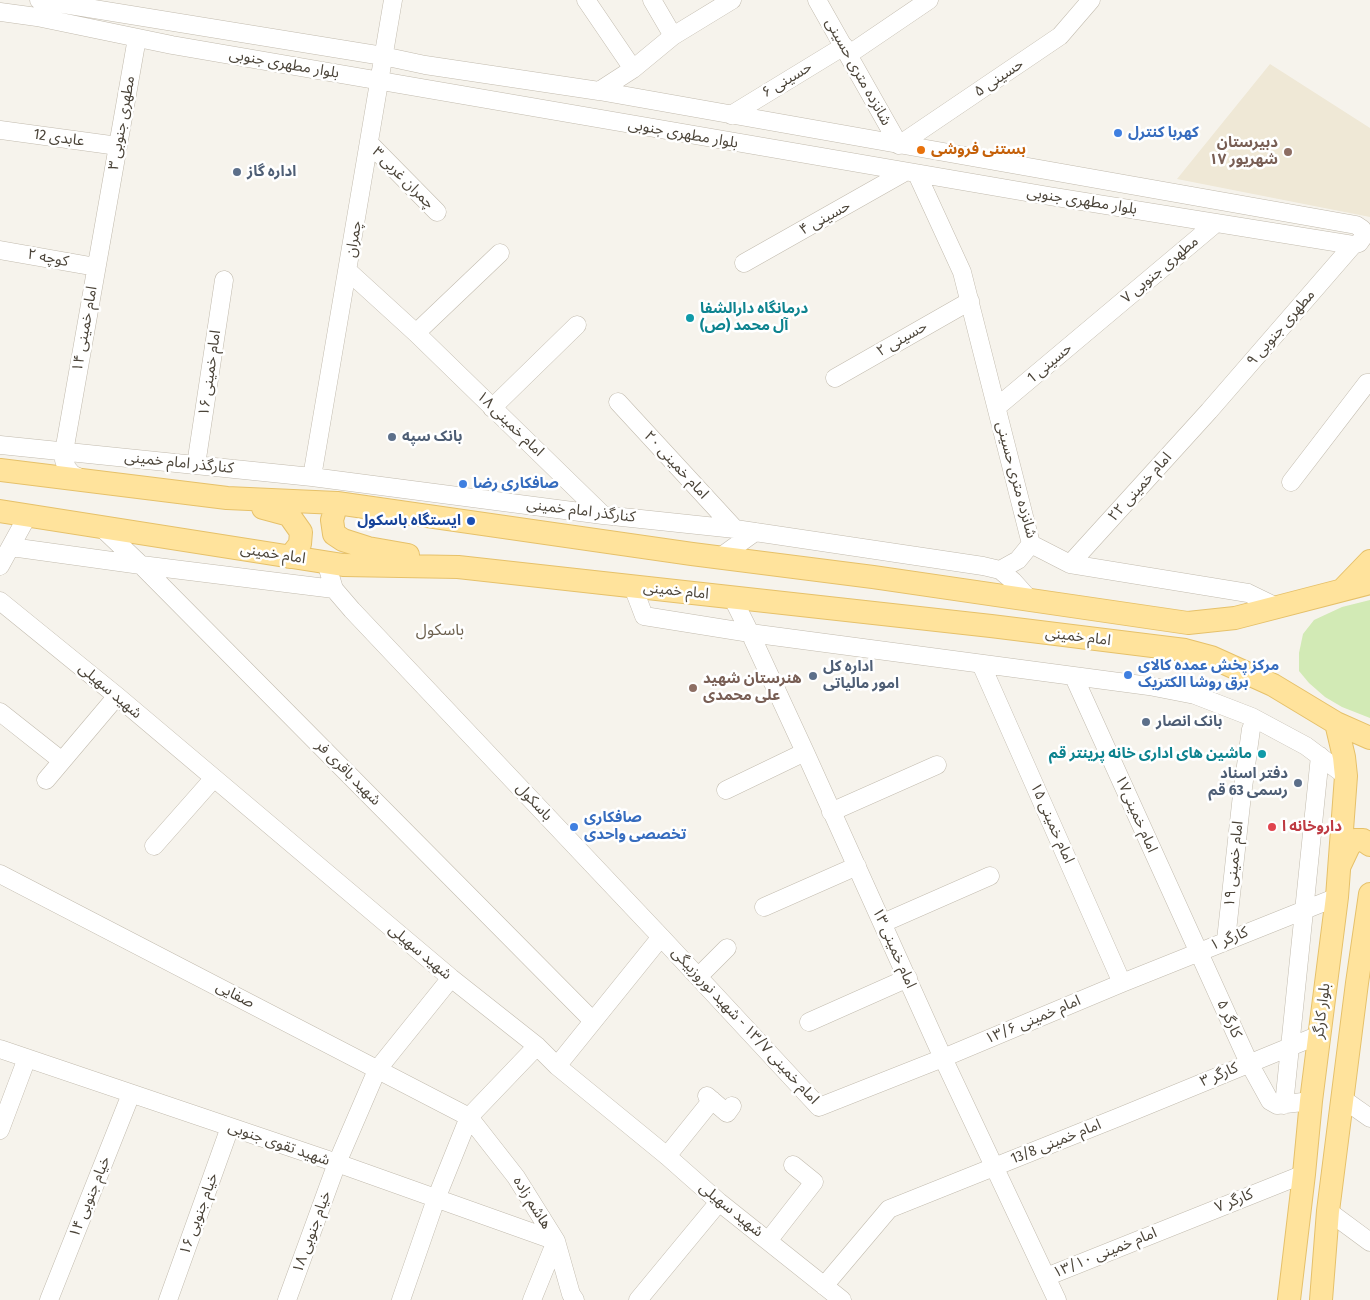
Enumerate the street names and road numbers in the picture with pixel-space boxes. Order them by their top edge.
street label: شانزده متری حسینی [821,15,895,129]
street label: بلوار مطهری جنوبی [228,45,340,83]
street label: حسینی ۵ [971,55,1027,101]
street label: حسینی ۶ [759,58,815,102]
street label: مطهری جنوبی ۳ [105,75,139,171]
street label: بلوار مطهری جنوبی [627,115,739,153]
street label: عابدی 12 [32,126,86,150]
street label: چمران غربی ۳ [368,143,438,213]
street label: بلوار مطهری جنوبی [1026,183,1138,219]
street label: حسینی ۴ [796,197,854,239]
street label: چمران [342,219,366,259]
street label: مطهری جنوبی ۷ [1118,232,1202,308]
street label: کوچه ۲ [26,245,70,271]
street label: امام خمینی ۱۴ [69,285,101,373]
street label: مطهری جنوبی ۹ [1243,286,1319,370]
street label: حسینی ۲ [873,317,931,361]
street label: امام خمینی ۱۶ [195,329,225,417]
street label: حسینی 1 [1024,339,1076,387]
street label: امام خمینی ۱۸ [473,387,547,461]
street label: شانزده متری حسینی [992,420,1040,540]
street label: امام خمینی ۲۰ [640,427,712,503]
street label: کنارگذر امام خمینی [124,448,234,478]
street label: امام خمینی ۲۲ [1104,449,1176,525]
street label: کنارگذر امام خمینی [525,495,637,527]
street label: امام خمینی [239,540,307,568]
street label: امام خمینی [642,579,710,603]
street label: امام خمینی [1044,624,1112,650]
street label: شهید سهیلی [75,659,145,723]
street label: شهید باقری فر [312,737,384,809]
street label: امام خمینی۱۷ [1111,772,1161,856]
street label: باسکول [512,779,556,825]
street label: امام خمینی ۱۵ [1026,780,1078,866]
street label: امام خمینی ۱۹ [1221,820,1247,908]
street label: امام خمینی ۱۳ [868,905,920,991]
street label: شهید سهیلی [385,920,455,984]
street label: کارگر ۱ [1207,923,1251,955]
street label: امام خمینی ۱۳/۷ - شهید نوروزبیگی [668,944,822,1108]
street label: صفایی [213,978,257,1012]
street label: بلوار کارگر [1310,982,1334,1040]
street label: امام خمینی ۱۳/۶ [982,992,1084,1048]
street label: کارگر ۵ [1213,997,1245,1041]
street label: کارگر ۳ [1197,1059,1241,1091]
street label: امام خمینی 13/8 [1008,1116,1104,1168]
street label: شهید تقوی جنوبی [226,1118,332,1170]
street label: خیام جنوبی ۱۴ [65,1154,115,1240]
street label: خیام جنوبی ۱۶ [176,1170,222,1258]
street label: هاشم زاده [509,1173,555,1233]
street label: شهید سهیلی [695,1179,767,1241]
street label: کارگر ۷ [1212,1185,1256,1217]
street label: خیام جنوبی ۱۸ [289,1188,335,1276]
street label: امام خمینی ۱۳/۱۰ [1050,1224,1160,1282]

